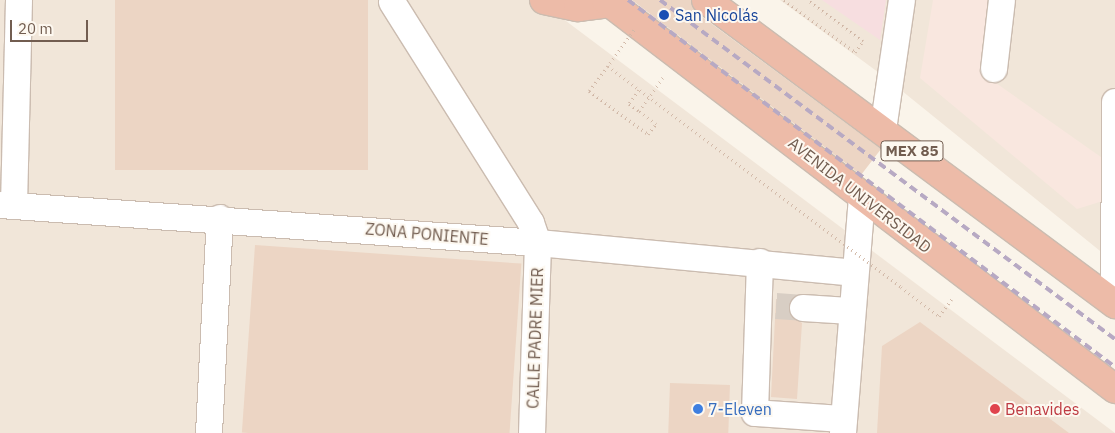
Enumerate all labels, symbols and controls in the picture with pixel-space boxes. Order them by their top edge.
place label: San Nicolás [675,5,759,25]
marker: San Nicolás [657,8,671,22]
scale bar [12,10,90,42]
text: 20 m [18,19,53,38]
street label: AVENIDA UNIVERSIDAD [785,133,935,257]
road number: MEX 85 [880,138,944,164]
street label: ZONA PONIENTE [365,219,489,249]
street label: CALLE PADRE MIER [523,267,547,409]
place label: 7-Eleven [708,399,772,419]
place label: Benavides [1005,399,1079,419]
marker: 7-Eleven [692,403,704,415]
marker: Benavides [989,403,1001,415]

